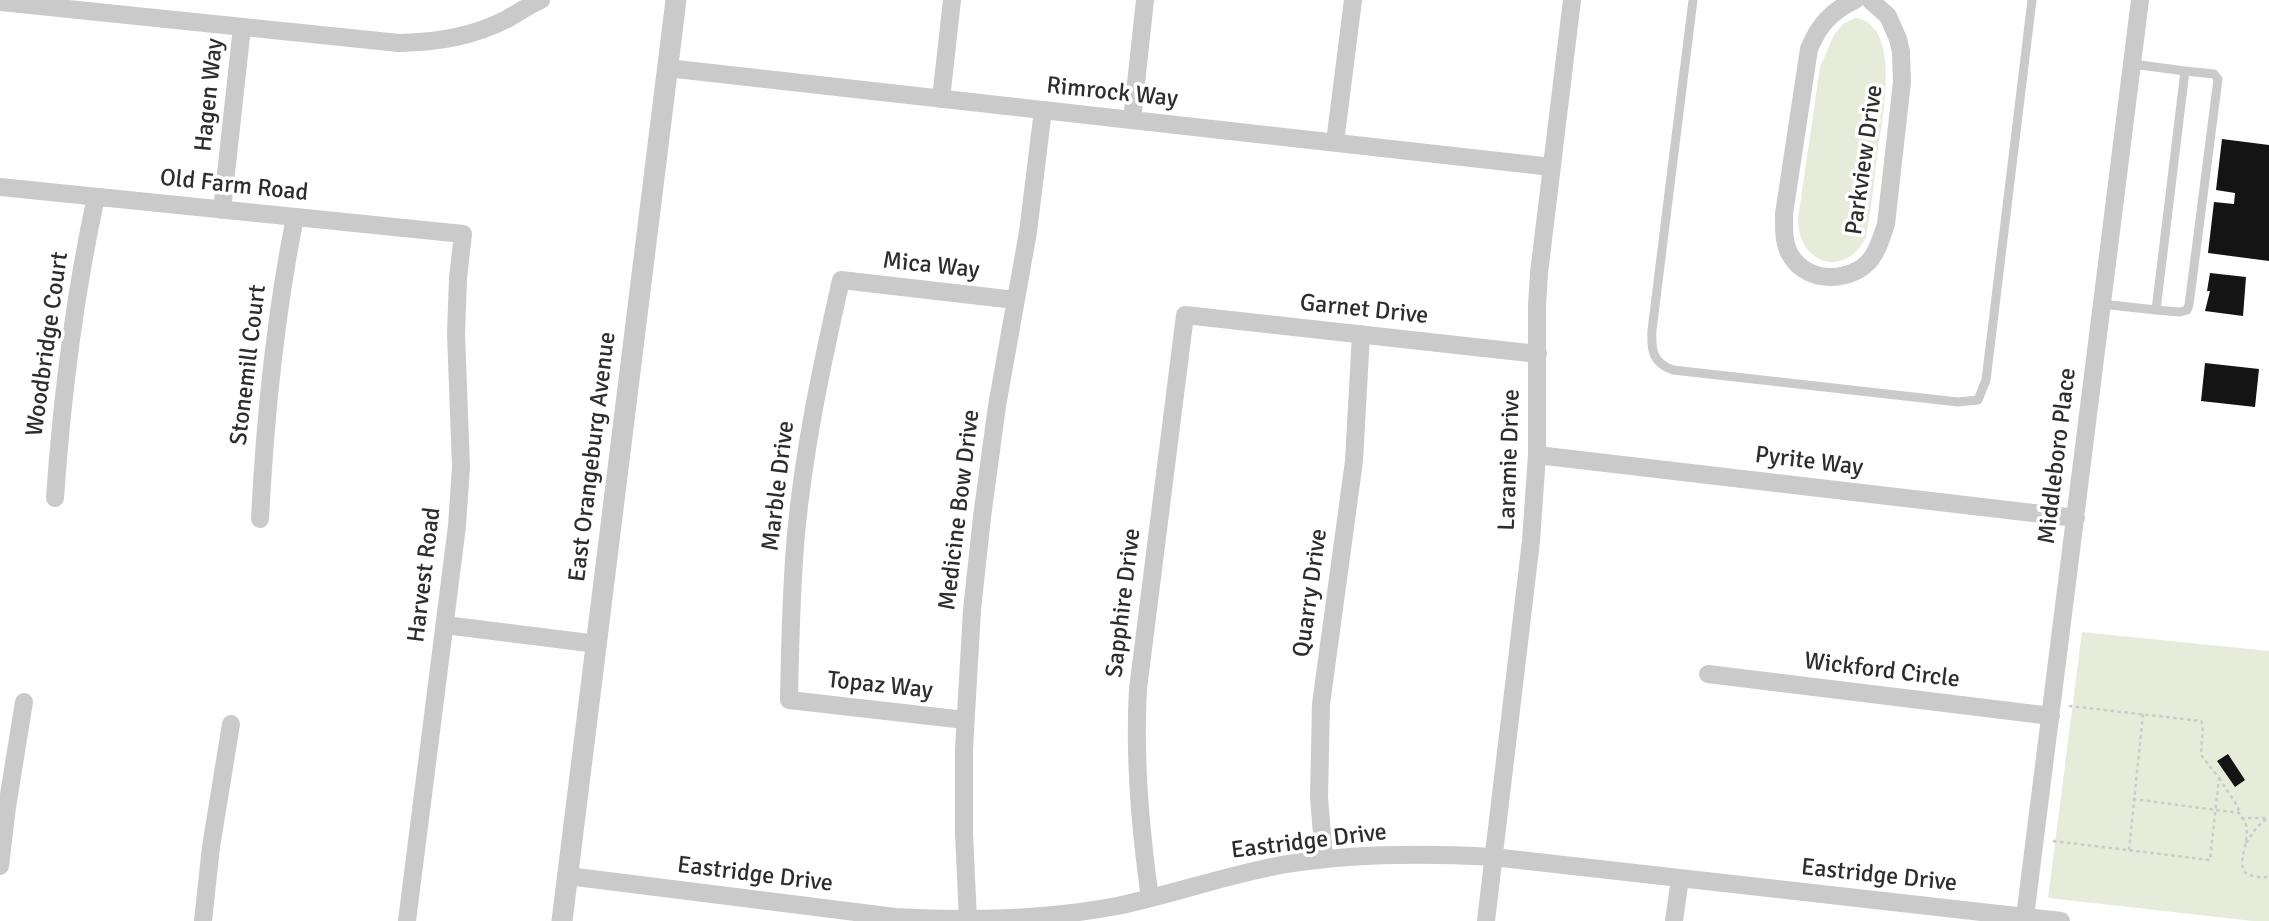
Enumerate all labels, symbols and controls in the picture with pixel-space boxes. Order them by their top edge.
street label: Hagen Way [190,37,230,153]
street label: Rimrock Way [1045,72,1179,114]
street label: Parkview Drive [1840,83,1890,237]
street label: Old Farm Road [158,164,310,208]
street label: Mica Way [881,247,981,285]
street label: Woodbridge Court [21,250,75,438]
street label: Stonemill Court [225,283,273,447]
street label: Garnet Drive [1298,289,1430,331]
street label: East Orangeburg Avenue [563,330,623,584]
street label: Middleboro Place [2033,366,2083,546]
street label: Laramie Drive [1493,389,1527,531]
street label: Medicine Bow Drive [933,408,987,612]
street label: Marble Drive [757,419,801,553]
street label: Pyrite Way [1753,441,1865,483]
street label: Harvest Road [402,506,448,644]
street label: Sapphire Drive [1101,527,1147,679]
street label: Quarry Drive [1288,527,1334,659]
street label: Wickford Circle [1803,647,1961,695]
street label: Topaz Way [826,666,934,706]
street label: Eastridge Drive [1230,818,1388,866]
street label: Eastridge Drive [676,851,834,899]
street label: Eastridge Drive [1800,853,1958,899]

